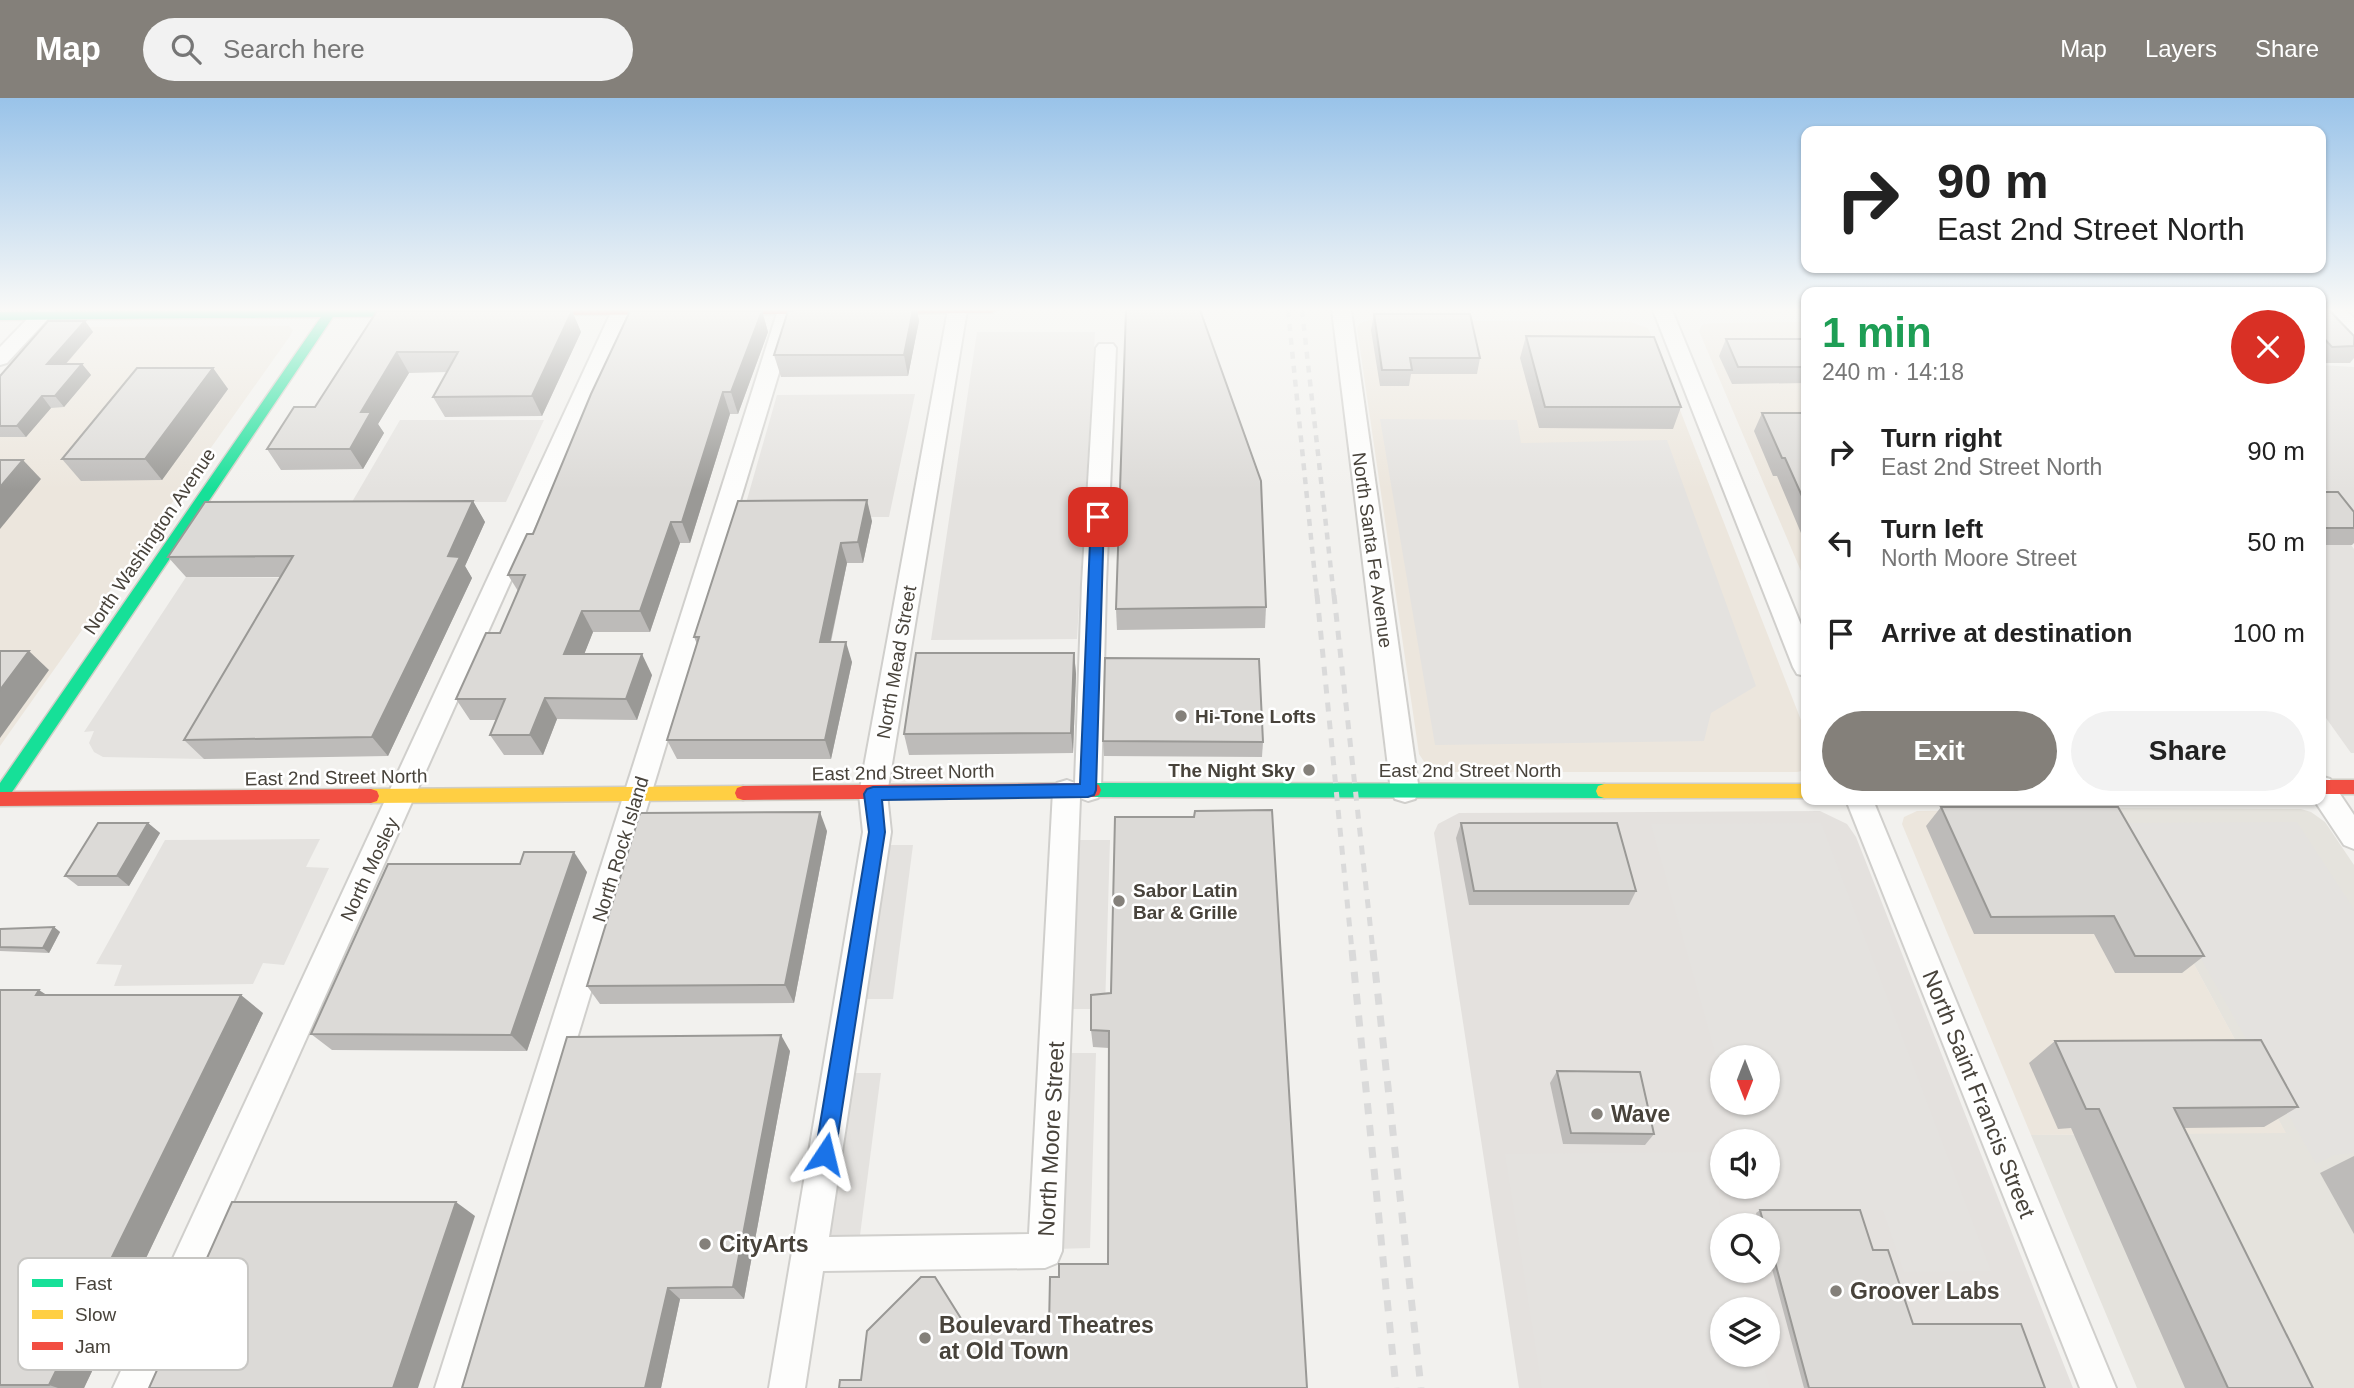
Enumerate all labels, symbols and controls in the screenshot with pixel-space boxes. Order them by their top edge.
search box [143,18,633,81]
text: Map [35,30,101,67]
icon: search [167,30,205,68]
text: Search here [223,34,365,64]
text: Map [2060,35,2107,62]
text: Layers [2145,35,2217,62]
text: Share [2255,35,2319,62]
icon: right [1822,154,1913,245]
text: 90 m [1937,154,2049,208]
text: East 2nd Street North [1937,211,2245,247]
text: 1 min [1822,309,1932,356]
button: close [2231,310,2305,384]
text: 240 m · 14:18 [1822,359,1964,385]
text: Turn right [1881,423,2002,453]
icon: right [1822,433,1860,471]
text: 90 m [2247,436,2305,466]
street label: North Washington Avenue [79,444,220,638]
street label: North Santa Fe Avenue [1348,451,1397,649]
text: East 2nd Street North [1881,454,2102,480]
pin [1068,487,1128,547]
icon: arrive [1079,498,1117,536]
text: Turn left [1881,514,1983,544]
icon: left [1822,524,1860,562]
text: 50 m [2247,527,2305,557]
text: North Moore Street [1881,545,2077,571]
street label: North Mead Street [873,583,920,740]
icon: arrive [1822,615,1860,653]
text: Arrive at destination [1881,618,2132,648]
text: 100 m [2233,618,2305,648]
place label: Hi-Tone Lofts [1195,706,1316,727]
marker: Hi-Tone Lofts [1173,708,1189,724]
button: Exit [1822,711,2057,791]
button: Share [2071,711,2305,791]
street label: East 2nd Street North [811,760,995,785]
place label: The Night Sky [1168,760,1295,781]
street label: East 2nd Street North [1379,760,1561,781]
marker: The Night Sky [1301,762,1317,778]
street label: East 2nd Street North [244,765,428,790]
street label: North Rock Island [588,774,653,924]
street label: North Mosley [336,814,403,924]
place label: Sabor Latin Bar & Grille [1133,880,1238,923]
marker: Sabor Latin Bar & Grille [1111,893,1127,909]
street label: North Saint Francis Street [1917,966,2041,1222]
street label: North Moore Street [1033,1040,1069,1237]
north arrow [1710,1045,1780,1115]
map controls [1710,1045,1780,1367]
place label: Wave [1611,1101,1670,1127]
marker: Wave [1589,1106,1605,1122]
position arrow [788,1117,862,1191]
button: sound [1710,1129,1780,1199]
button: search [1710,1213,1780,1283]
place label: CityArts [719,1231,808,1257]
marker: CityArts [697,1236,713,1252]
legend [18,1258,248,1370]
text: Fast [75,1273,113,1294]
place label: Groover Labs [1850,1278,2000,1304]
marker: Groover Labs [1828,1283,1844,1299]
button: layers [1710,1297,1780,1367]
text: Slow [75,1304,116,1325]
place label: Boulevard Theatres at Old Town [939,1312,1154,1364]
marker: Boulevard Theatres at Old Town [917,1330,933,1346]
text: Jam [75,1336,111,1357]

